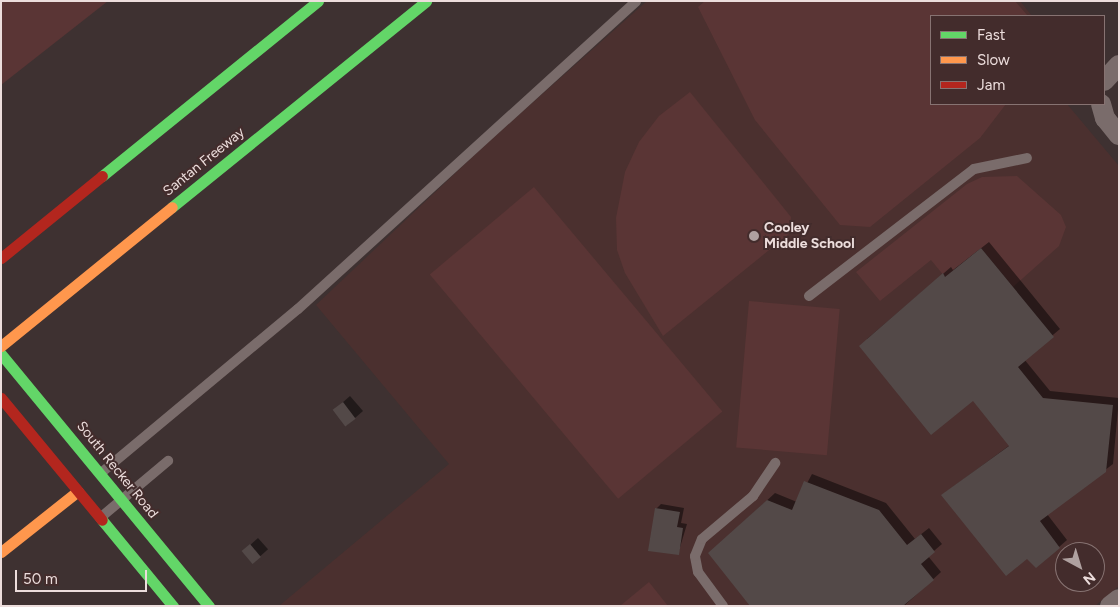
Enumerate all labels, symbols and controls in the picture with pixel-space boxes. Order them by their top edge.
legend [930,15,1105,105]
text: Fast [977,26,1005,44]
text: Slow [977,51,1010,69]
text: Jam [977,76,1005,94]
street label: Santan Freeway [160,124,248,200]
place label: Cooley Middle School [764,220,855,252]
marker: Cooley Middle School [748,230,760,242]
street label: South Recker Road [73,418,161,522]
north arrow [1055,542,1105,592]
scale bar [18,560,150,592]
text: N [1080,568,1099,588]
text: 50 m [23,570,58,588]

